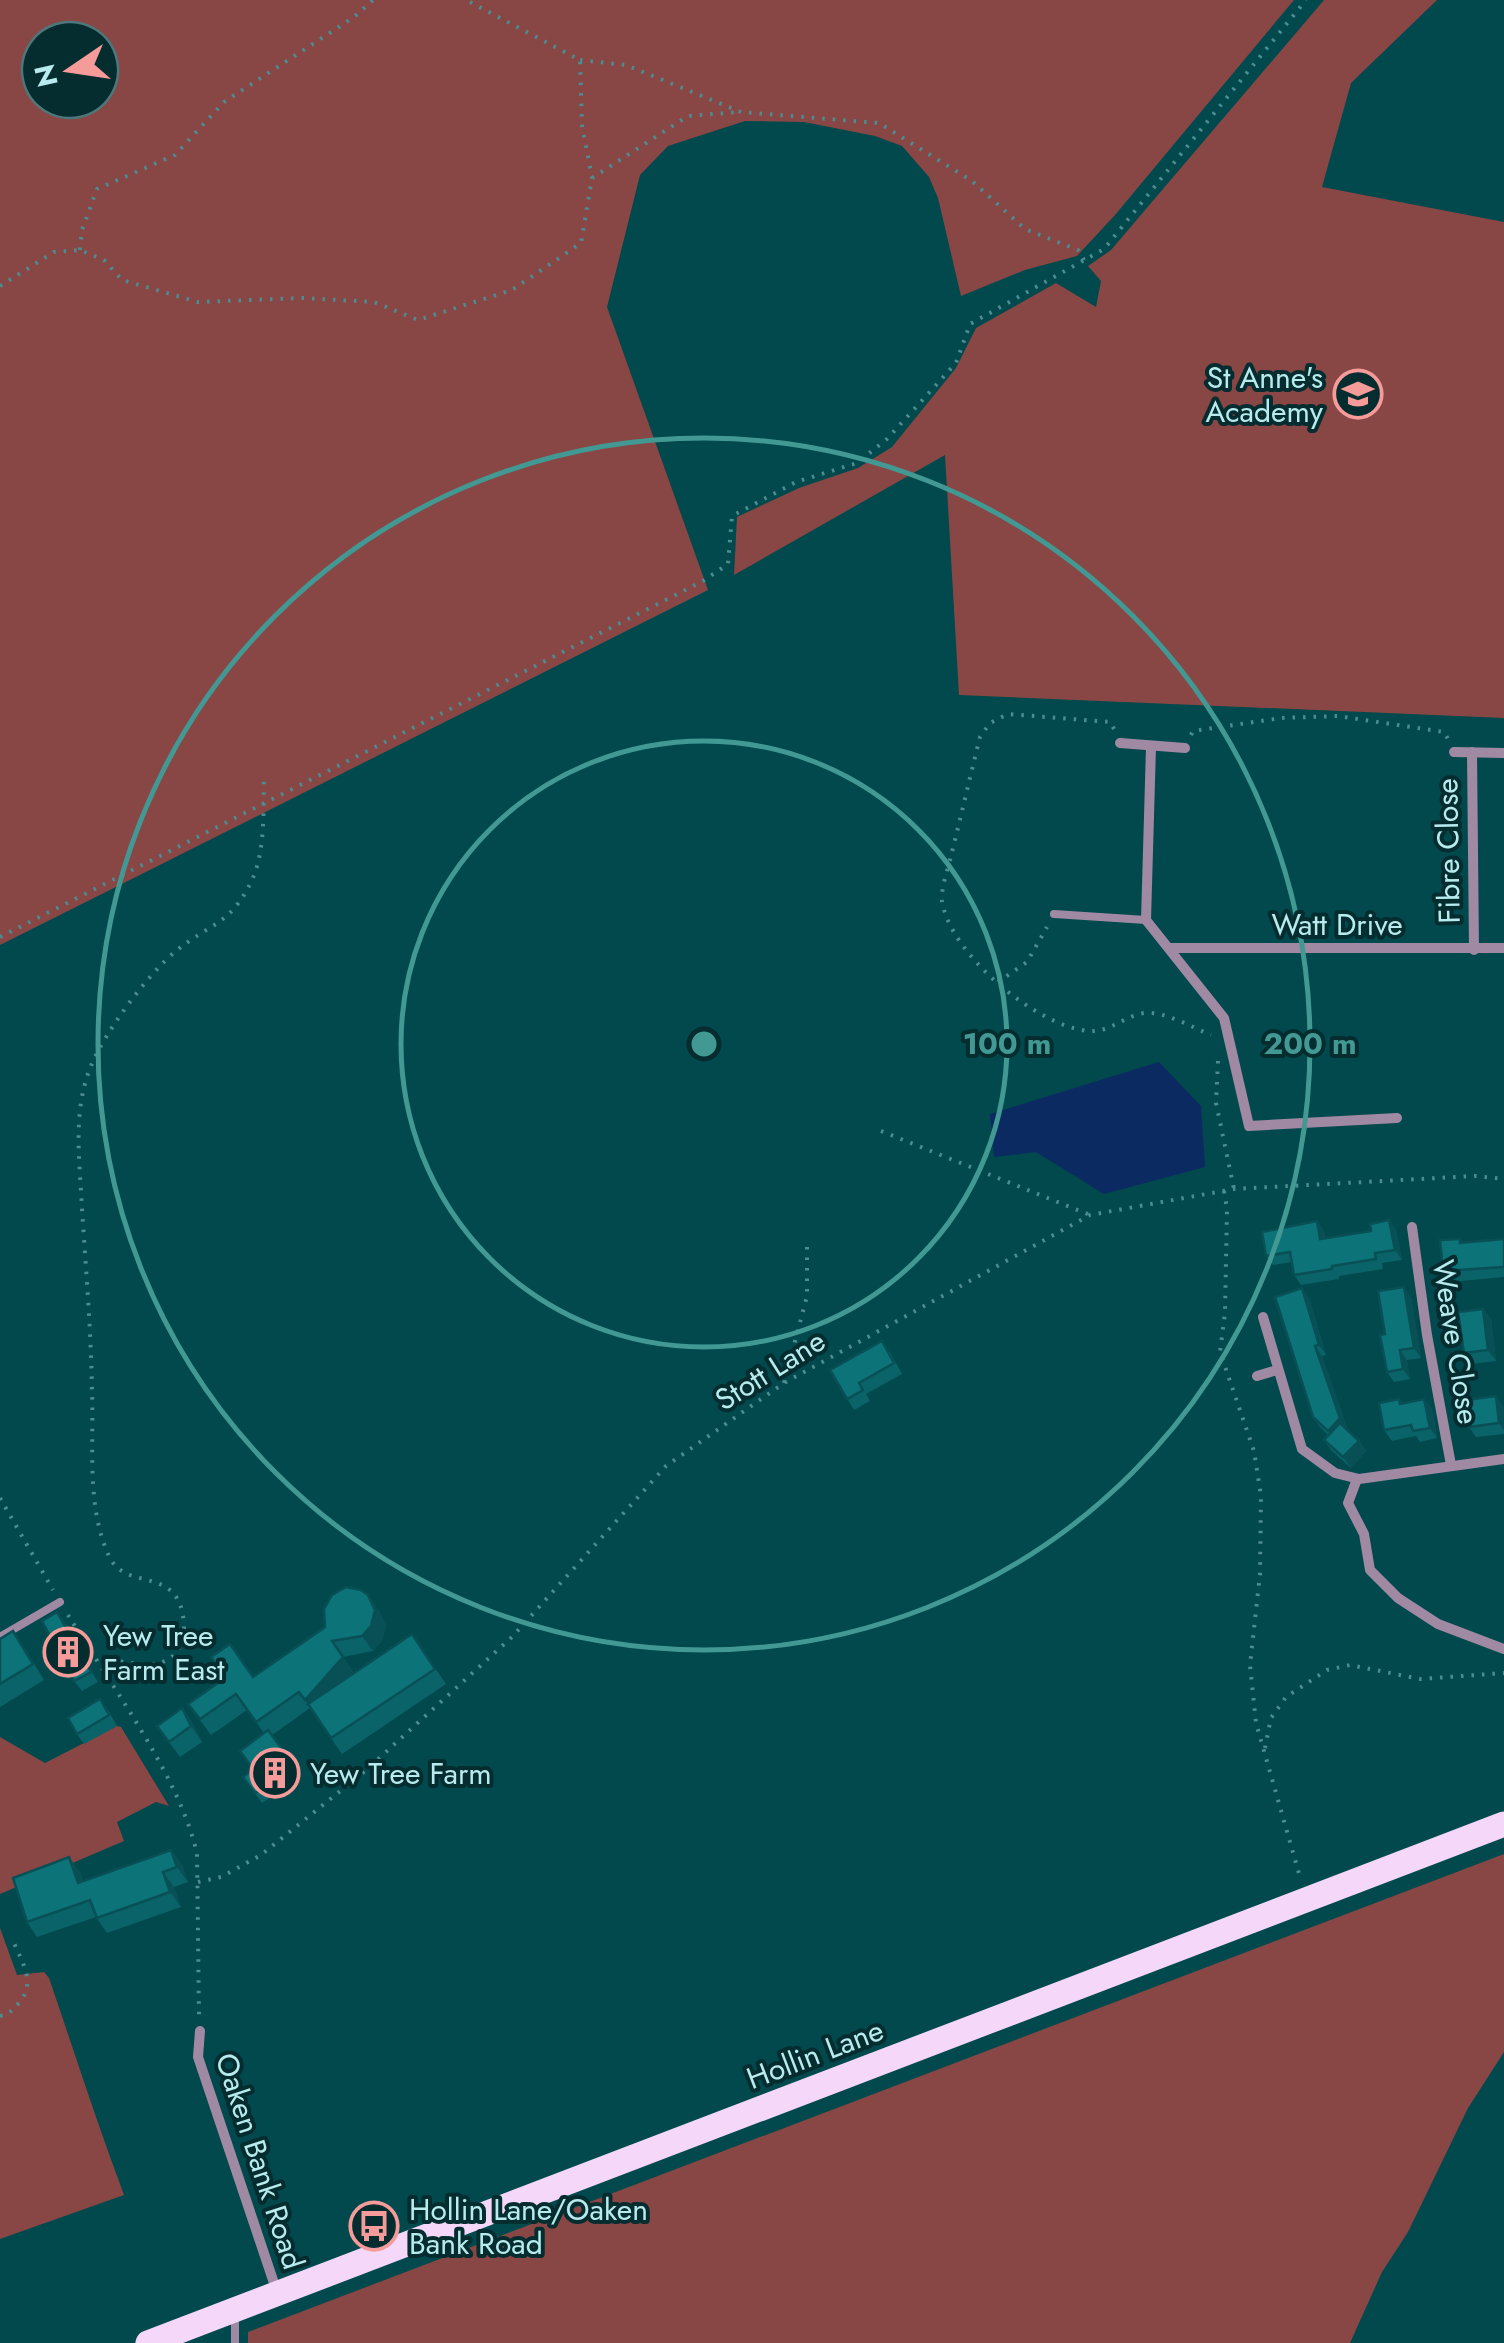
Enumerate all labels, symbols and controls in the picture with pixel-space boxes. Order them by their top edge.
north arrow [20,20,120,120]
text: N [24,60,69,91]
place label: St Anne's Academy [1205,356,1324,433]
school or university icon: St Anne's Academy [1332,368,1384,420]
street label: Fibre Close [1425,778,1471,924]
street label: Watt Drive [1271,903,1403,946]
text: 100 m [963,1022,1051,1065]
text: 200 m [1264,1022,1357,1065]
centre of rings [686,1026,722,1062]
street label: Weave Close [1422,1257,1490,1427]
street label: Stott Lane [707,1319,833,1421]
place label: Yew Tree Farm East [103,1614,225,1691]
building icon: Yew Tree Farm East [42,1626,94,1678]
building icon: Yew Tree Farm [249,1747,301,1799]
place label: Yew Tree Farm [310,1752,492,1795]
street label: Hollin Lane [740,2008,890,2100]
street label: Oaken Bank Road [205,2047,315,2275]
place label: Hollin Lane/Oaken Bank Road [409,2188,648,2265]
bus stop icon: Hollin Lane/Oaken Bank Road [348,2200,400,2252]

